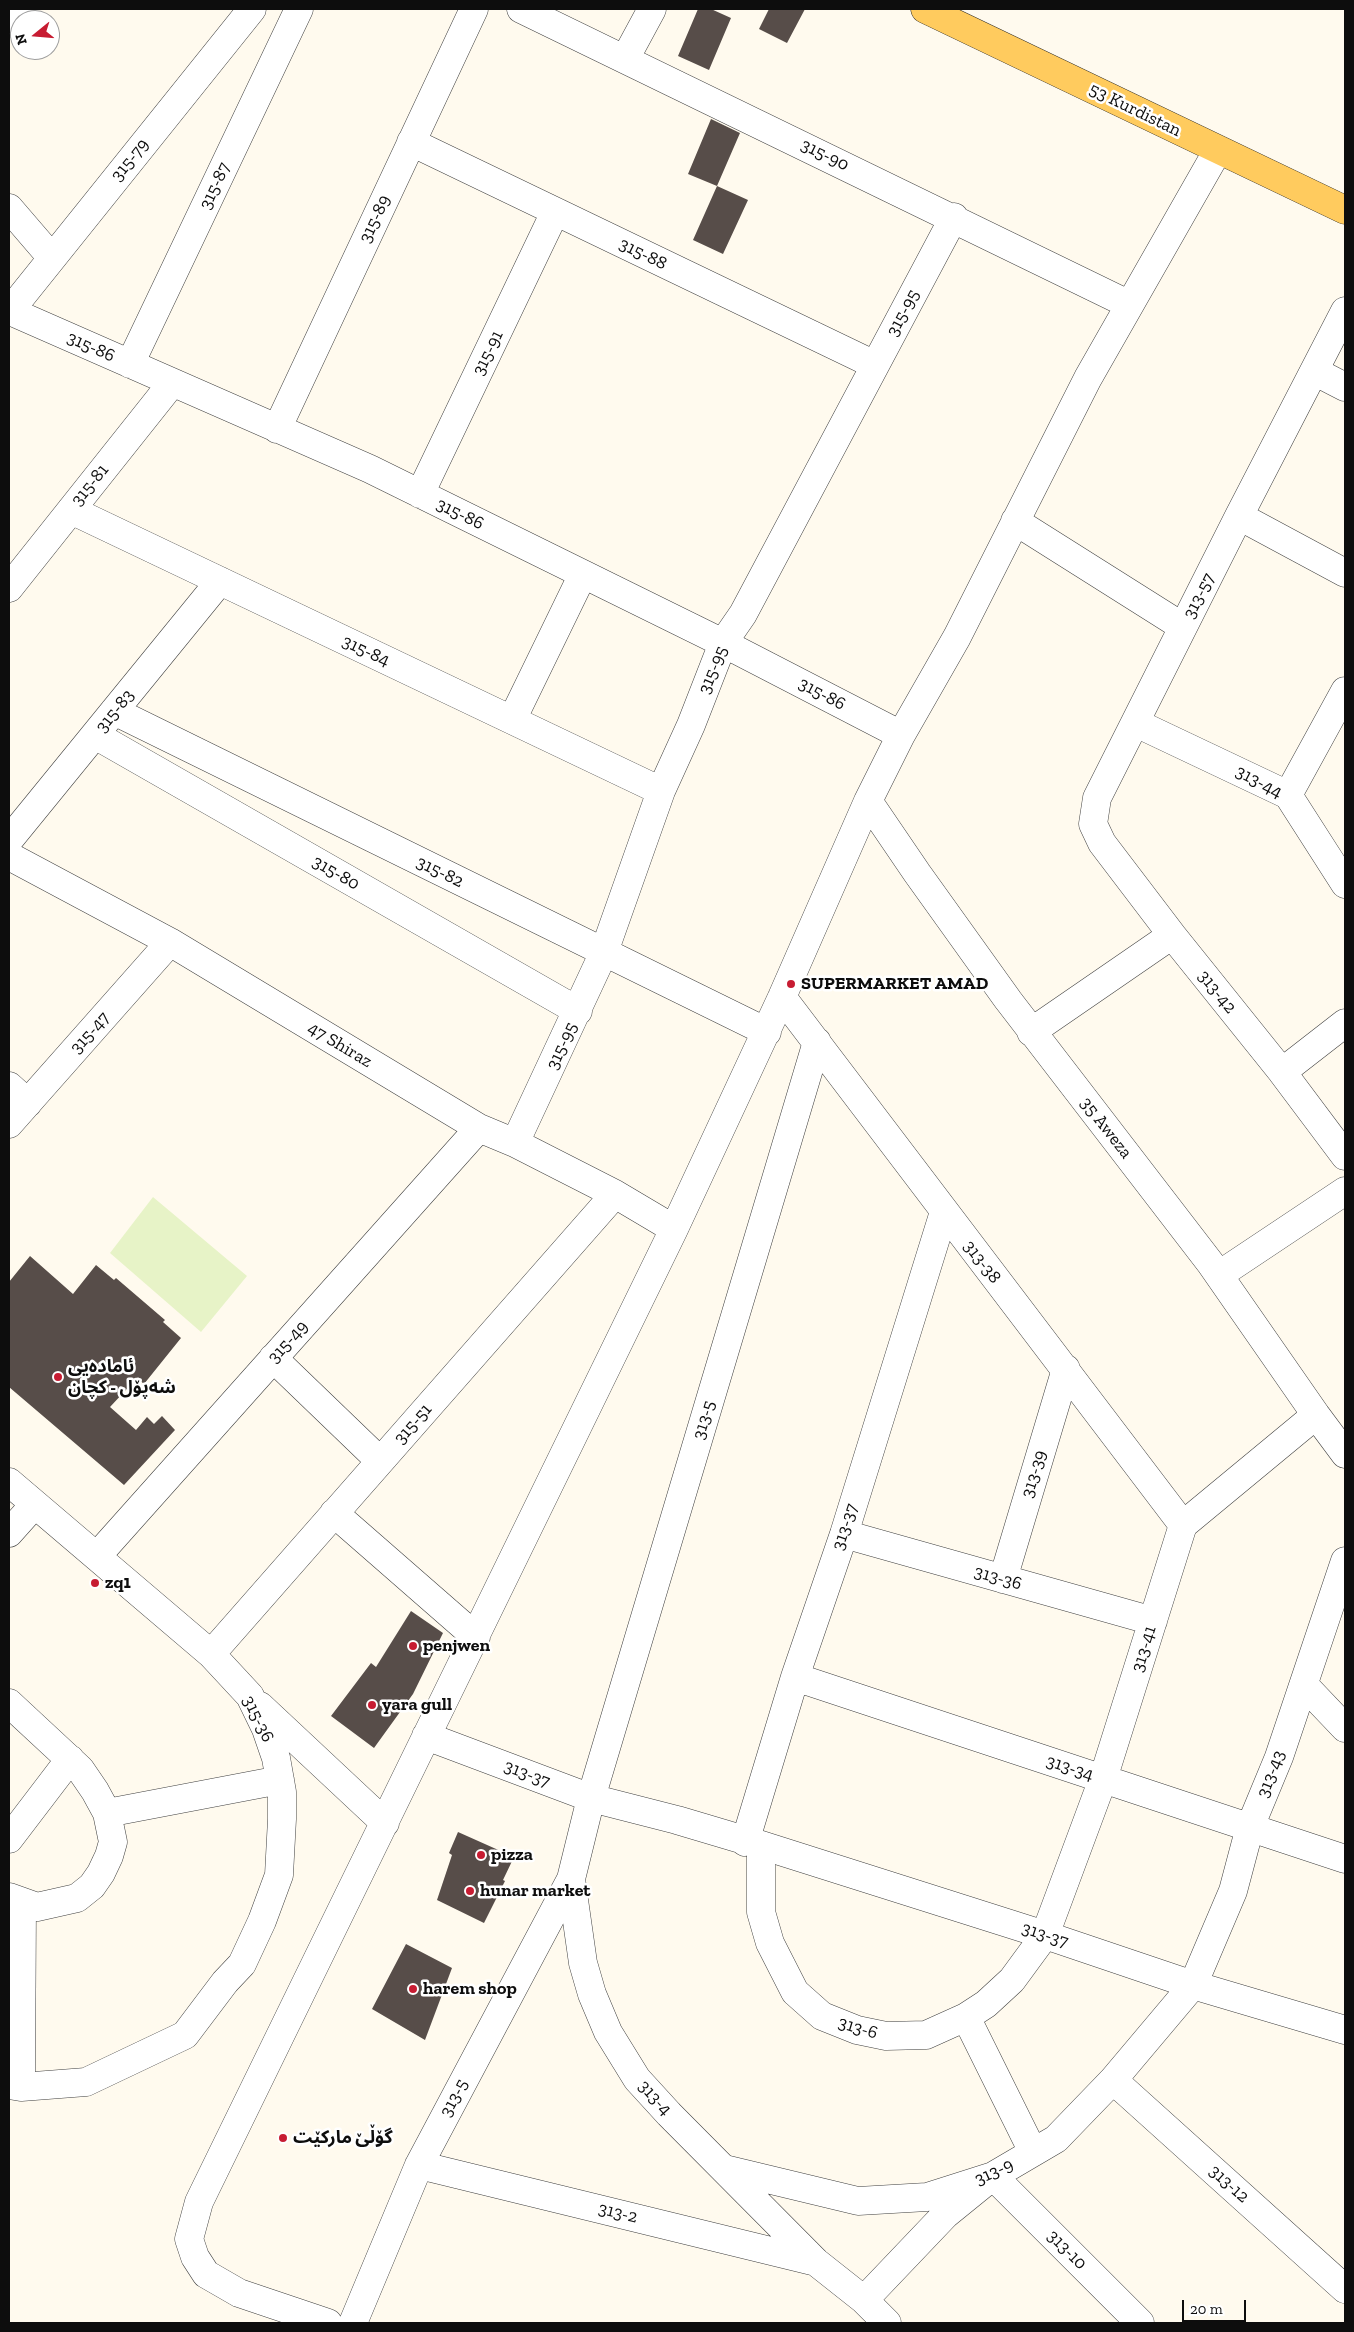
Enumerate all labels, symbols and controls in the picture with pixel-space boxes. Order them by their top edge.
north arrow [10,10,60,60]
text: N [11,32,31,47]
street label: 53 Kurdistan [1085,78,1185,142]
street label: 315-79 [106,134,154,186]
street label: 315-90 [797,134,853,176]
street label: 315-87 [195,159,235,213]
street label: 315-89 [355,192,395,246]
street label: 315-88 [616,233,670,275]
street label: 315-95 [882,286,924,340]
street label: 315-86 [64,327,118,367]
street label: 315-91 [468,327,508,379]
street label: 315-81 [67,460,113,510]
street label: 315-86 [433,493,487,535]
street label: 313-57 [1178,570,1220,622]
street label: 315-84 [339,631,393,671]
street label: 315-95 [694,643,732,697]
street label: 315-86 [795,673,849,715]
street label: 315-83 [91,685,139,737]
street label: 313-44 [1232,761,1286,803]
street label: 315-80 [309,851,363,895]
street label: 315-82 [413,851,467,893]
street label: 313-42 [1193,966,1241,1018]
place label: SUPERMARKET AMAD [801,973,988,995]
marker: SUPERMARKET AMAD [785,978,797,990]
street label: 315-47 [66,1008,114,1058]
street label: 47 Shiraz [304,1017,376,1073]
street label: 315-95 [542,1019,582,1073]
street label: 35 Aweza [1075,1093,1137,1163]
street label: 313-38 [959,1236,1005,1288]
street label: 315-49 [263,1316,313,1368]
place label: ئامادەیی شەپۆل - کچان [68,1356,176,1398]
marker: ئامادەیی شەپۆل - کچان [52,1371,64,1383]
street label: 313-5 [688,1398,720,1442]
street label: 315-51 [389,1399,437,1449]
street label: 313-39 [1017,1448,1051,1500]
street label: 313-37 [827,1501,863,1553]
street label: 313-36 [972,1561,1024,1595]
place label: zq1 [105,1572,131,1594]
marker: zq1 [89,1577,101,1589]
street label: 313-41 [1127,1623,1161,1675]
place label: penjwen [423,1635,490,1657]
marker: penjwen [407,1640,419,1652]
street label: 315-36 [238,1692,278,1746]
place label: yara gull [382,1694,452,1716]
marker: yara gull [366,1699,378,1711]
street label: 313-43 [1252,1747,1290,1801]
street label: 313-34 [1044,1750,1096,1786]
street label: 313-37 [501,1755,553,1793]
place label: pizza [491,1844,533,1866]
marker: pizza [475,1849,487,1861]
place label: hunar market [480,1880,590,1902]
marker: hunar market [464,1885,476,1897]
street label: 313-37 [1019,1917,1071,1953]
place label: harem shop [423,1978,517,2000]
marker: harem shop [407,1983,419,1995]
street label: 313-6 [836,2012,880,2044]
street label: 313-5 [435,2075,473,2121]
street label: 313-4 [634,2076,676,2120]
place label: گۆڵێ مارکێت [293,2127,393,2149]
marker: گۆڵێ مارکێت [277,2132,289,2144]
street label: 313-9 [971,2154,1017,2190]
street label: 313-12 [1205,2160,1253,2208]
street label: 313-2 [596,2198,640,2228]
street label: 313-10 [1043,2226,1091,2274]
scale bar [1184,2290,1248,2322]
text: 20 m [1190,2300,1223,2318]

